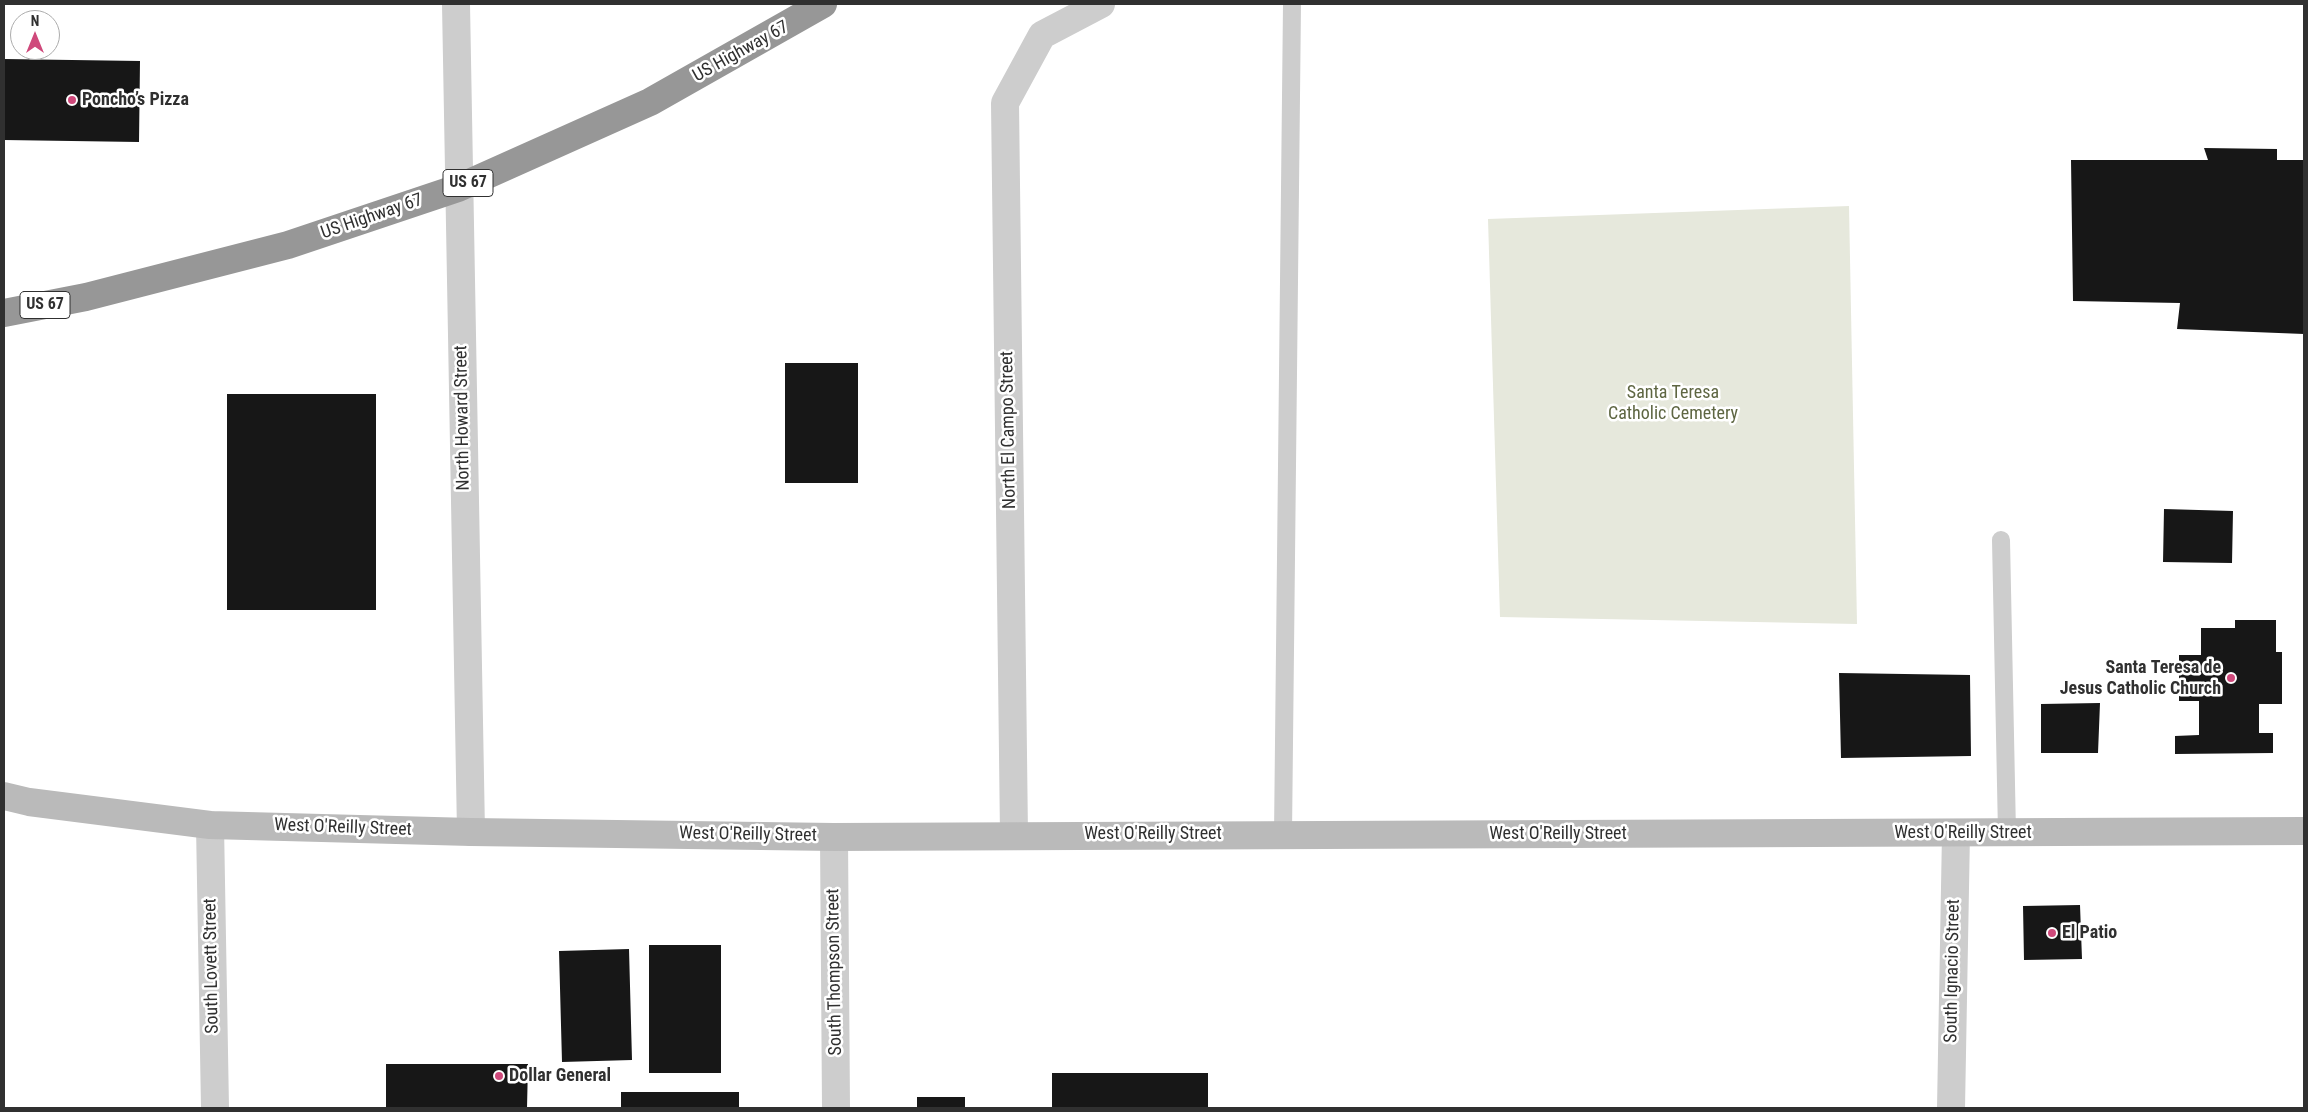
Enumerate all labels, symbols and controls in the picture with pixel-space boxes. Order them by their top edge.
north arrow [10,10,60,60]
text: N [31,13,39,29]
street label: US Highway 67 [689,17,793,87]
place label: Poncho’s Pizza [82,89,189,111]
marker: Poncho’s Pizza [66,94,78,106]
road number: US 67 [443,170,493,197]
street label: US Highway 67 [318,190,426,244]
road number: US 67 [20,292,70,318]
street label: North Howard Street [451,345,475,491]
street label: North El Campo Street [997,351,1021,509]
park label: Santa Teresa Catholic Cemetery [1608,382,1738,424]
place label: Santa Teresa de Jesus Catholic Church [2060,657,2221,700]
marker: Santa Teresa de Jesus Catholic Church [2225,672,2237,684]
street label: West O'Reilly Street [274,815,412,841]
street label: West O'Reilly Street [1894,822,2032,844]
street label: West O'Reilly Street [679,823,817,847]
street label: West O'Reilly Street [1084,823,1222,845]
street label: West O'Reilly Street [1489,823,1627,845]
street label: South Thompson Street [823,888,847,1056]
street label: South Lovett Street [200,898,224,1034]
street label: South Ignacio Street [1941,899,1965,1043]
place label: El Patio [2062,922,2117,944]
marker: El Patio [2046,927,2058,939]
place label: Dollar General [509,1065,611,1087]
marker: Dollar General [493,1070,505,1082]

